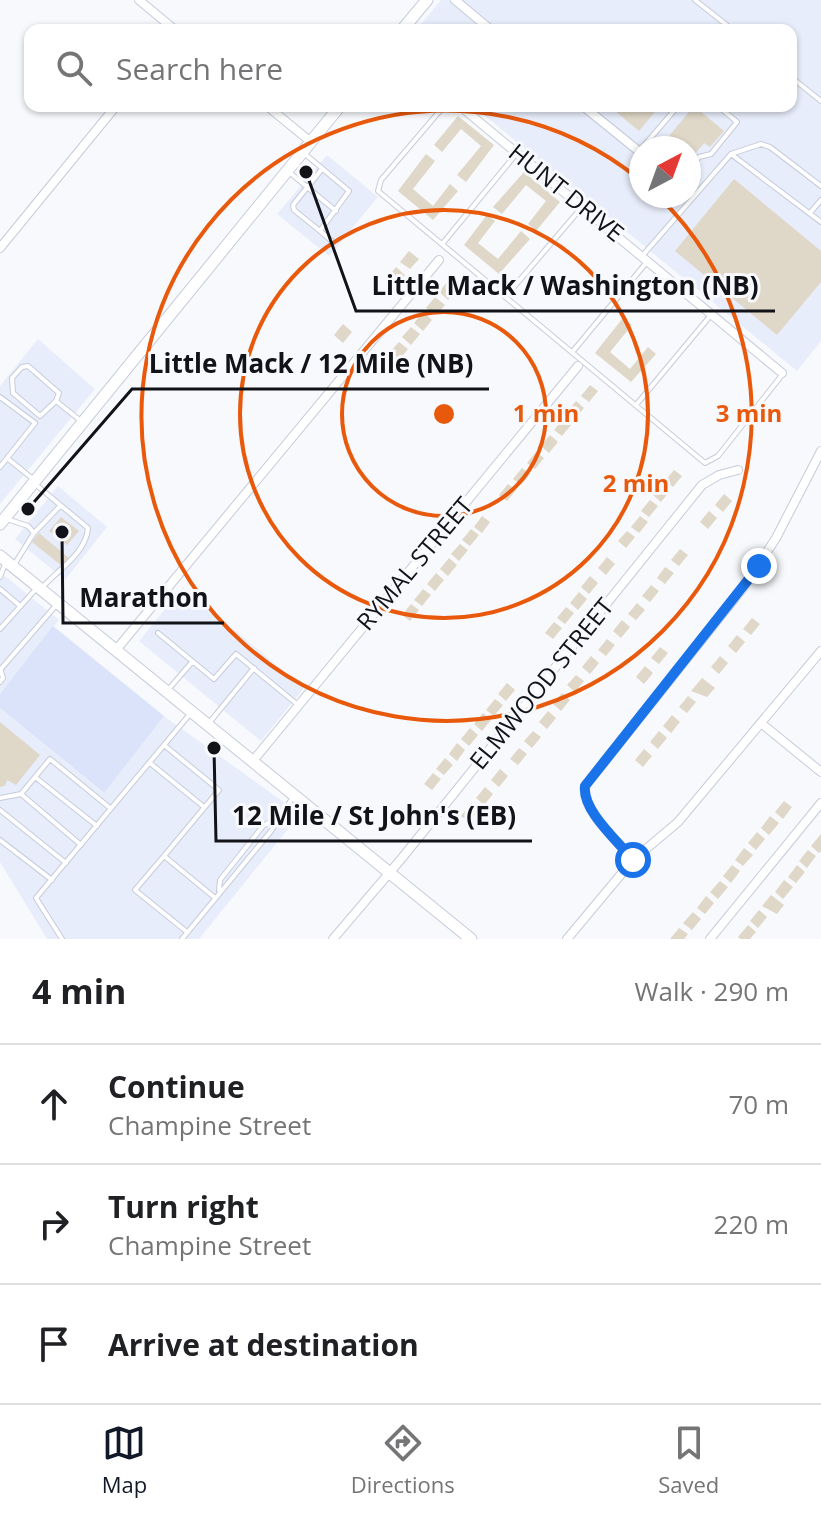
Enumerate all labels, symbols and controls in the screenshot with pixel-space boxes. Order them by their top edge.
search box [24,24,797,112]
icon: search [52,46,96,90]
text: Search here [116,48,283,89]
street label: HUNT DRIVE [502,135,631,248]
north arrow [629,136,701,208]
callout: Little Mack / Washington (NB) [356,261,775,311]
text: Little Mack / Washington (NB) [371,267,759,303]
callout: Little Mack / 12 Mile (NB) [132,339,489,389]
text: Little Mack / 12 Mile (NB) [149,345,473,381]
text: 1 min [513,396,579,429]
text: 3 min [716,396,782,429]
centre of rings [430,400,458,428]
text: 2 min [603,466,669,499]
street label: RYMAL STREET [348,489,479,637]
route end [741,548,777,584]
callout: Marathon [63,573,224,623]
text: Marathon [79,579,209,615]
street label: ELMWOOD STREET [461,590,620,776]
callout: 12 Mile / St John's (EB) [216,791,532,841]
text: 12 Mile / St John's (EB) [232,797,516,833]
route start [615,842,651,878]
text: 4 min [32,968,126,1014]
text: Walk · 290 m [635,973,789,1009]
text: Continue [108,1066,245,1107]
icon: ahead [32,1082,76,1126]
text: 70 m [728,1086,789,1122]
text: Champine Street [108,1107,311,1143]
text: Turn right [108,1186,259,1227]
icon: right [32,1202,76,1246]
text: 220 m [714,1206,789,1242]
text: Champine Street [108,1227,311,1263]
icon: arrive [32,1322,76,1366]
text: Arrive at destination [108,1324,419,1365]
tab: Map [102,1421,147,1499]
tab: Directions [351,1421,455,1499]
tab: Saved [658,1421,719,1499]

